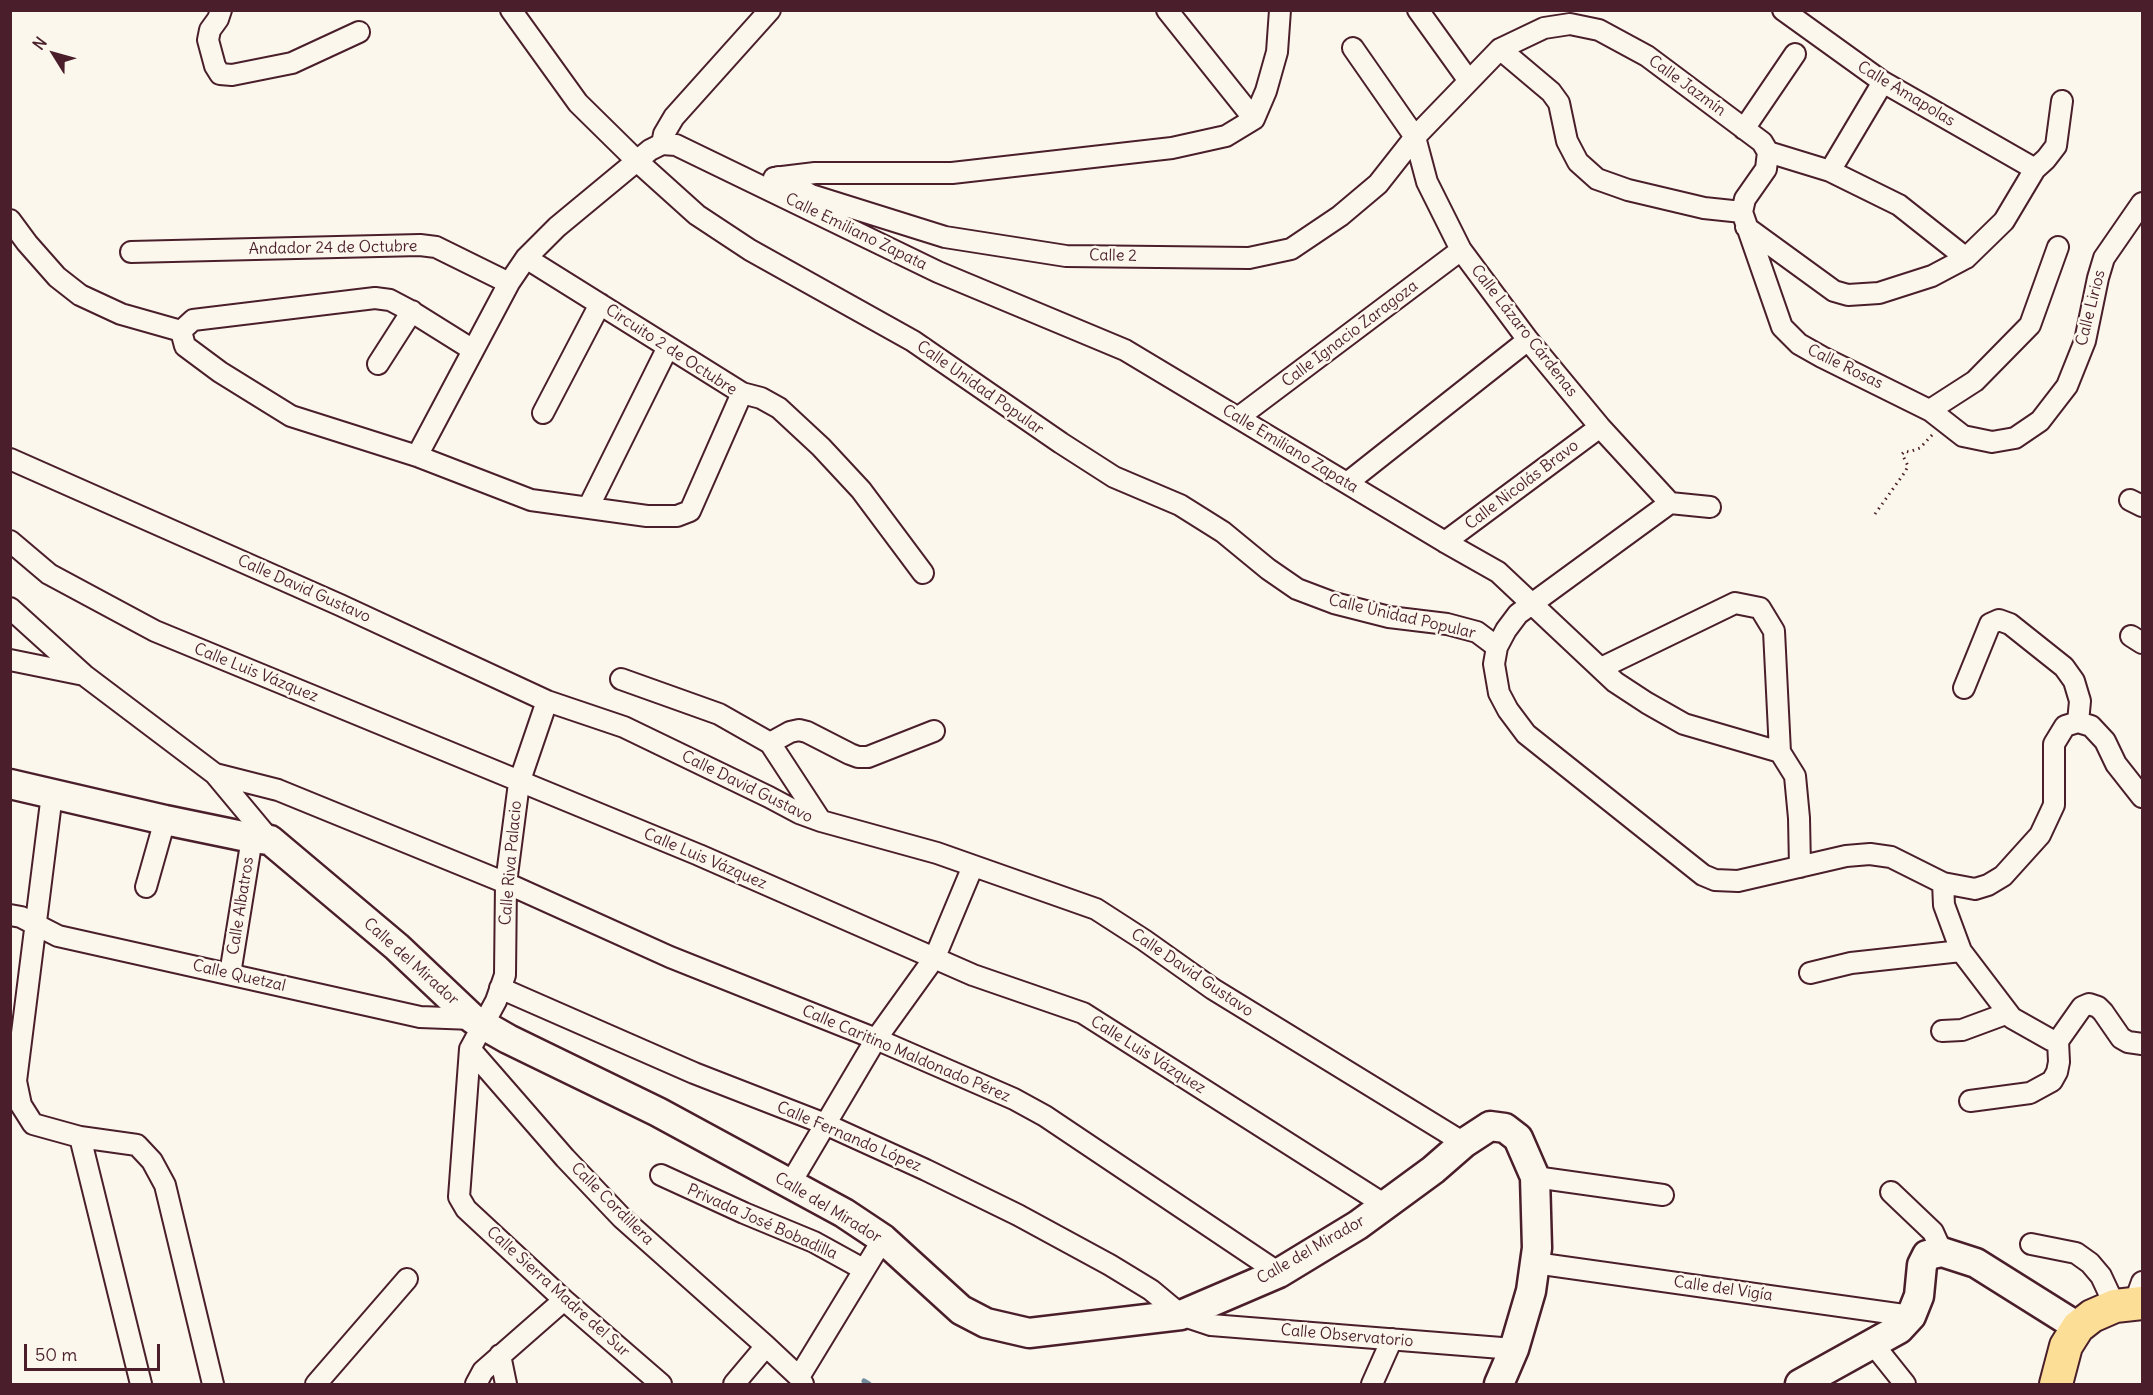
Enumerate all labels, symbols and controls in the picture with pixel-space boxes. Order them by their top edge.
north arrow [24,24,84,84]
text: N [28,33,51,54]
street label: Calle Jazmín [1645,52,1729,120]
street label: Calle Amapolas [1854,57,1958,131]
street label: Calle Emiliano Zapata [782,189,930,275]
street label: Andador 24 de Octubre [248,237,418,259]
street label: Calle 2 [1089,246,1137,266]
street label: Calle Lázaro Cárdenas [1466,261,1582,401]
street label: Calle Lirios [2072,268,2110,348]
street label: Calle Ignacio Zaragoza [1278,277,1422,391]
street label: Circuito 2 de Octubre [602,300,740,400]
street label: Calle Unidad Popular [913,337,1047,439]
street label: Calle Rosas [1804,340,1886,394]
street label: Calle Emiliano Zapata [1219,401,1361,497]
street label: Calle Nicolás Bravo [1461,436,1583,534]
street label: Calle David Gustavo [234,551,374,627]
street label: Calle Unidad Popular [1327,591,1477,643]
street label: Calle Luis Vázquez [191,639,321,707]
street label: Calle David Gustavo [678,747,816,827]
street label: Calle Riva Palacio [496,800,526,926]
street label: Calle Luis Vázquez [640,824,770,894]
street label: Calle Albatros [224,856,258,956]
street label: Calle del Mirador [359,914,463,1010]
street label: Calle David Gustavo [1127,925,1257,1021]
street label: Calle Quetzal [191,956,287,996]
street label: Calle Caritino Maldonado Pérez [799,1001,1013,1107]
street label: Calle Luis Vázquez [1087,1012,1209,1098]
street label: Calle Fernando López [774,1098,924,1176]
street label: Calle Cordillera [567,1159,657,1249]
street label: Calle del Mirador [771,1169,885,1247]
street label: Privada José Bobadilla [684,1180,840,1264]
street label: Calle del Mirador [1254,1211,1368,1289]
street label: Calle Sierra Madre del Sur [482,1223,634,1361]
street label: Calle del Vigía [1672,1273,1774,1305]
street label: Calle Observatorio [1280,1321,1414,1351]
scale bar [27,1332,164,1370]
text: 50 m [35,1343,77,1366]

